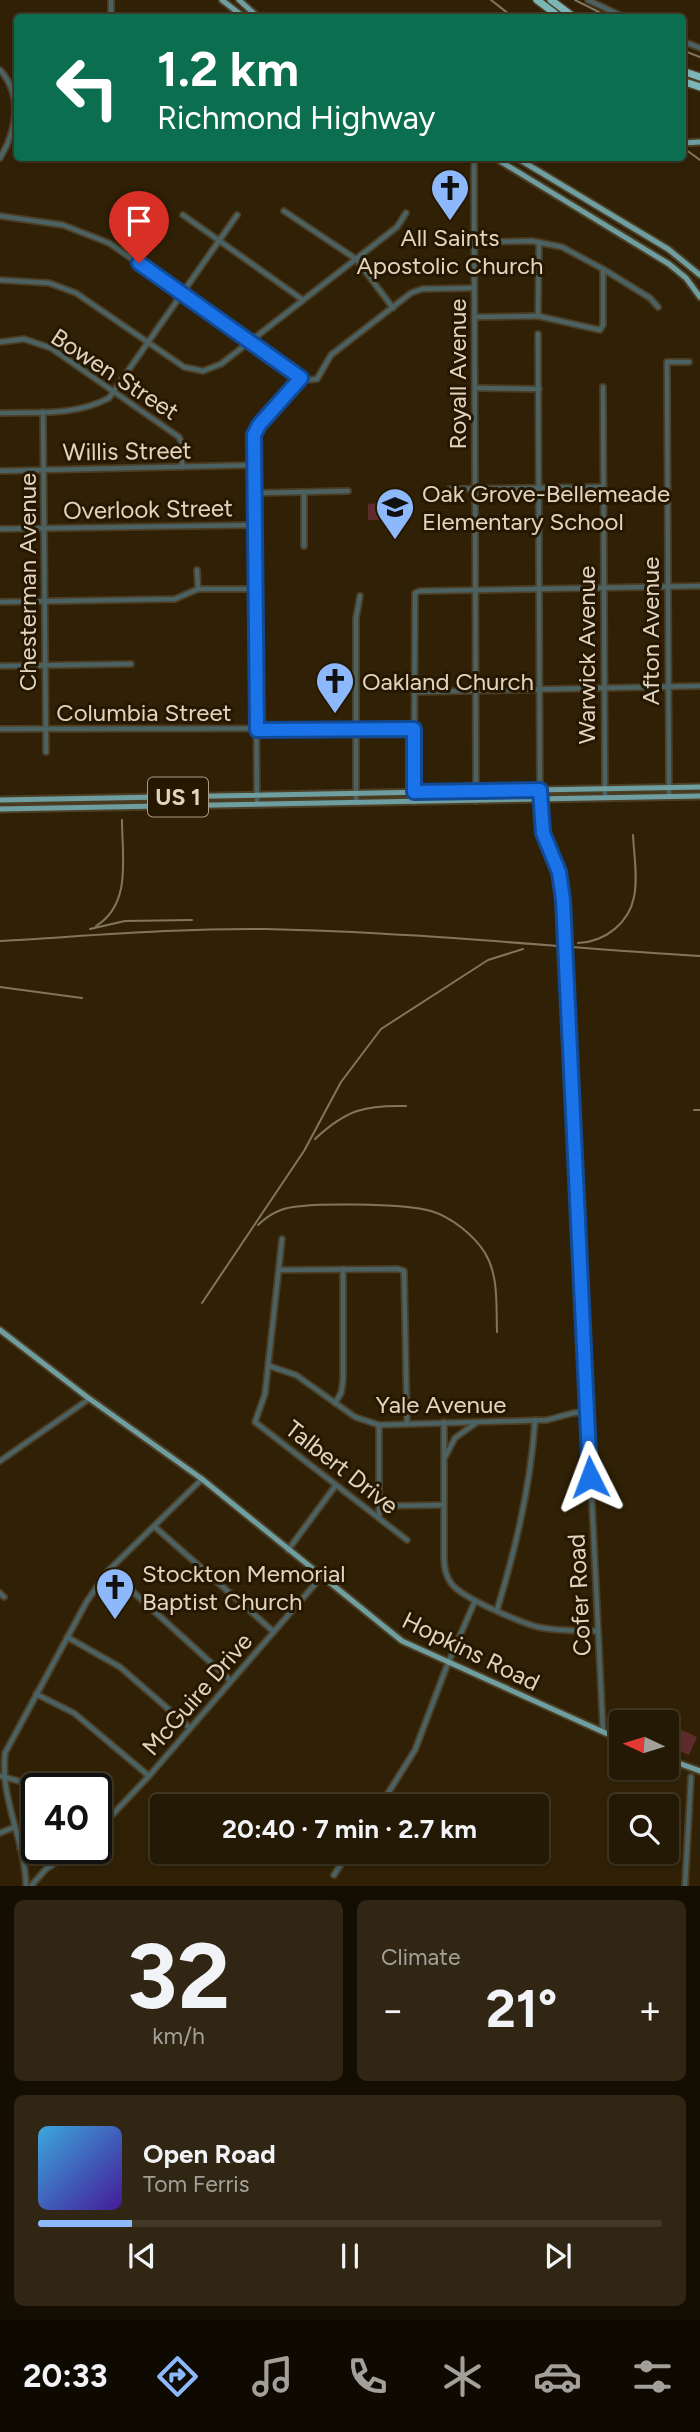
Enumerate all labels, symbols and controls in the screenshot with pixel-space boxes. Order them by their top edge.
text: 1.2 km [157,39,299,98]
icon: left [42,42,133,133]
text: Richmond Highway [157,99,435,137]
church icon: All Saints Apostolic Church [429,167,471,222]
pin [109,191,169,263]
icon: arrive [120,202,158,240]
place label: All Saints Apostolic Church [357,223,543,280]
street label: Royall Avenue [443,299,472,449]
street label: Bowen Street [46,322,184,426]
street label: Willis Street [62,435,192,467]
street label: Chesterman Avenue [13,473,42,691]
place label: Oak Grove-Bellemeade Elementary School [422,479,670,536]
school or university icon: Oak Grove-Bellemeade Elementary School [374,486,416,541]
street label: Overlook Street [63,493,233,525]
street label: Afton Avenue [636,557,665,705]
street label: Warwick Avenue [572,566,601,744]
church icon: Oakland Church [314,660,356,715]
place label: Oakland Church [362,667,534,696]
street label: Columbia Street [56,698,232,727]
road number: US 1 [148,778,208,817]
street label: Yale Avenue [376,1390,506,1419]
street label: Talbert Drive [280,1414,404,1520]
position arrow [553,1440,627,1514]
street label: Cofer Road [561,1533,597,1657]
place label: Stockton Memorial Baptist Church [142,1559,346,1616]
church icon: Stockton Memorial Baptist Church [94,1566,136,1621]
street label: Hopkins Road [398,1605,544,1697]
street label: McGuire Drive [136,1627,258,1761]
north arrow [609,1710,679,1780]
map controls [609,1710,679,1864]
speed limit sign: 40 [21,1773,112,1864]
button: search [609,1794,679,1864]
text: 20:40 · 7 min · 2.7 km [222,1813,477,1845]
text: 32 [127,1922,230,2031]
text: Climate [381,1943,460,1971]
text: 21° [486,1978,557,2040]
text: − [381,1987,405,2033]
text: + [638,1987,662,2033]
text: km/h [152,2022,205,2050]
text: Open Road [143,2138,276,2170]
text: Tom Ferris [143,2170,249,2198]
icon: previous [123,2237,161,2275]
icon: pause [331,2237,369,2275]
icon: next [539,2237,577,2275]
icon: directions [153,2352,202,2401]
icon: music [248,2352,297,2401]
icon: phone [343,2352,392,2401]
icon: climate [438,2352,487,2401]
icon: car [533,2352,582,2401]
icon: filters [628,2352,677,2401]
text: 20:33 [23,2357,107,2395]

